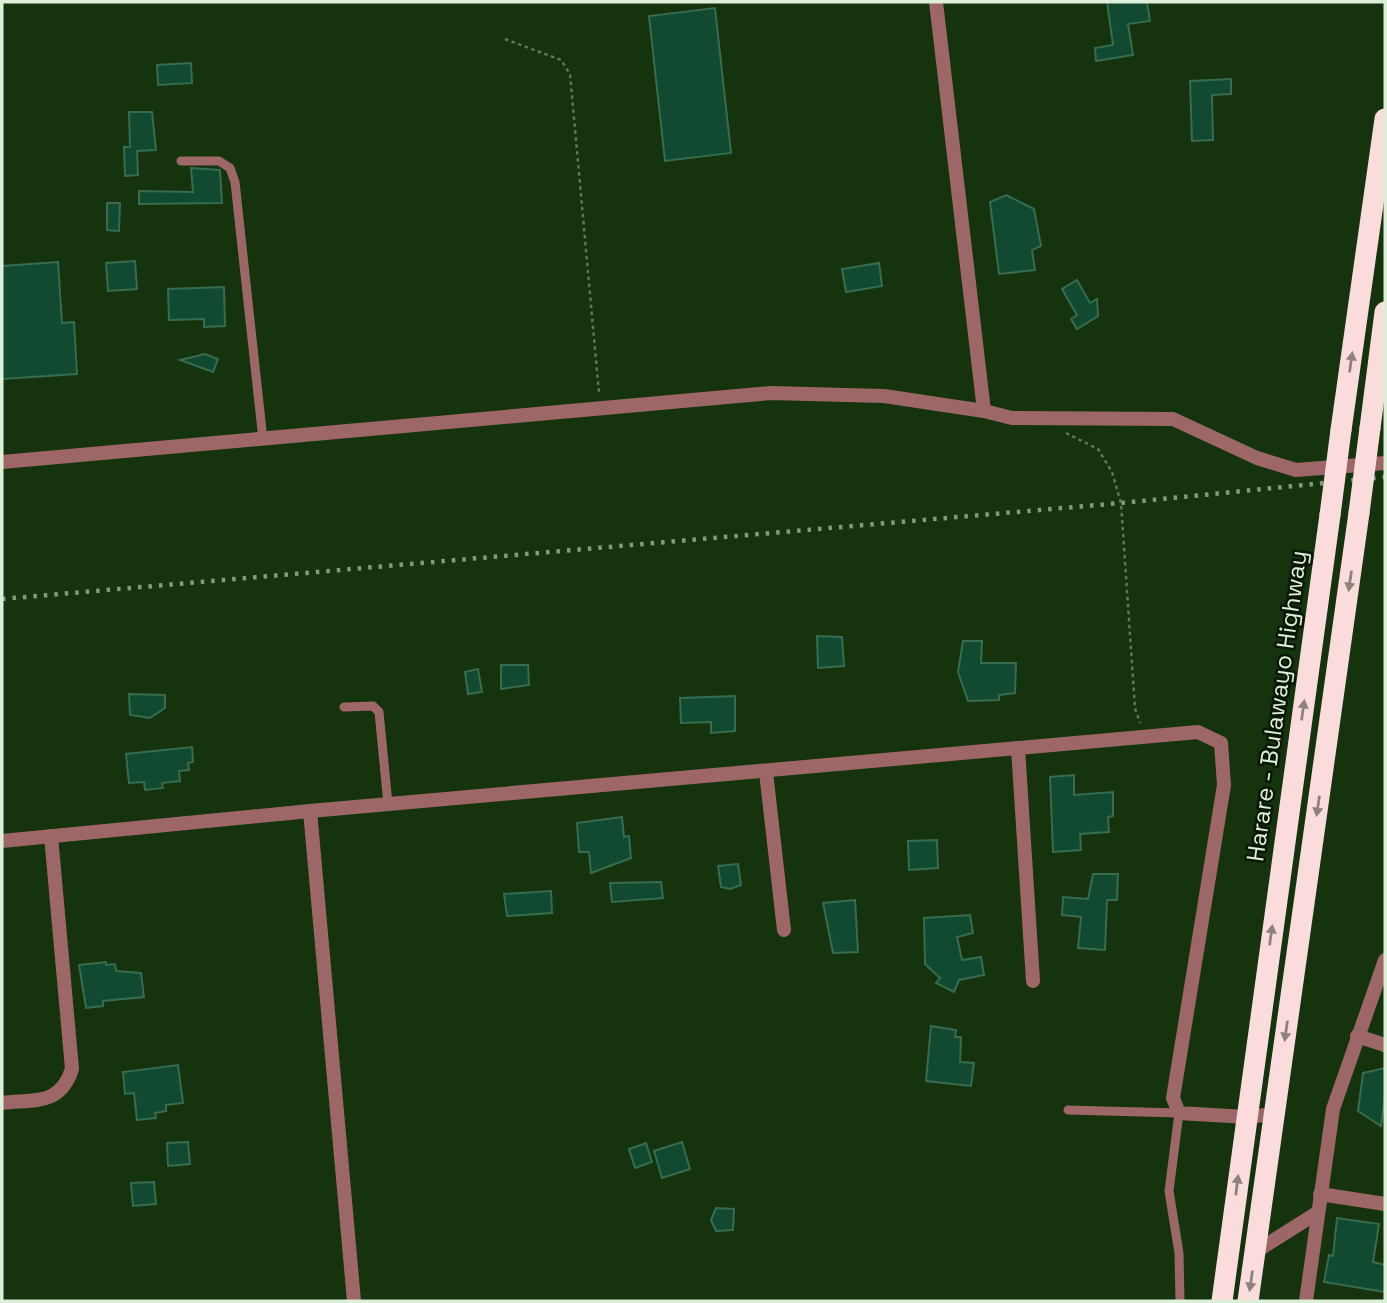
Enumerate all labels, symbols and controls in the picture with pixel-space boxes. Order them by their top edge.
one-way arrow [1346,351,1357,373]
street label: Harare - Bulawayo Highway [1239,548,1314,863]
one-way arrow [1344,570,1355,592]
one-way arrow [1298,699,1309,721]
one-way arrow [1312,795,1323,817]
one-way arrow [1266,924,1277,946]
one-way arrow [1280,1020,1291,1042]
one-way arrow [1232,1174,1243,1196]
one-way arrow [1245,1270,1256,1292]

